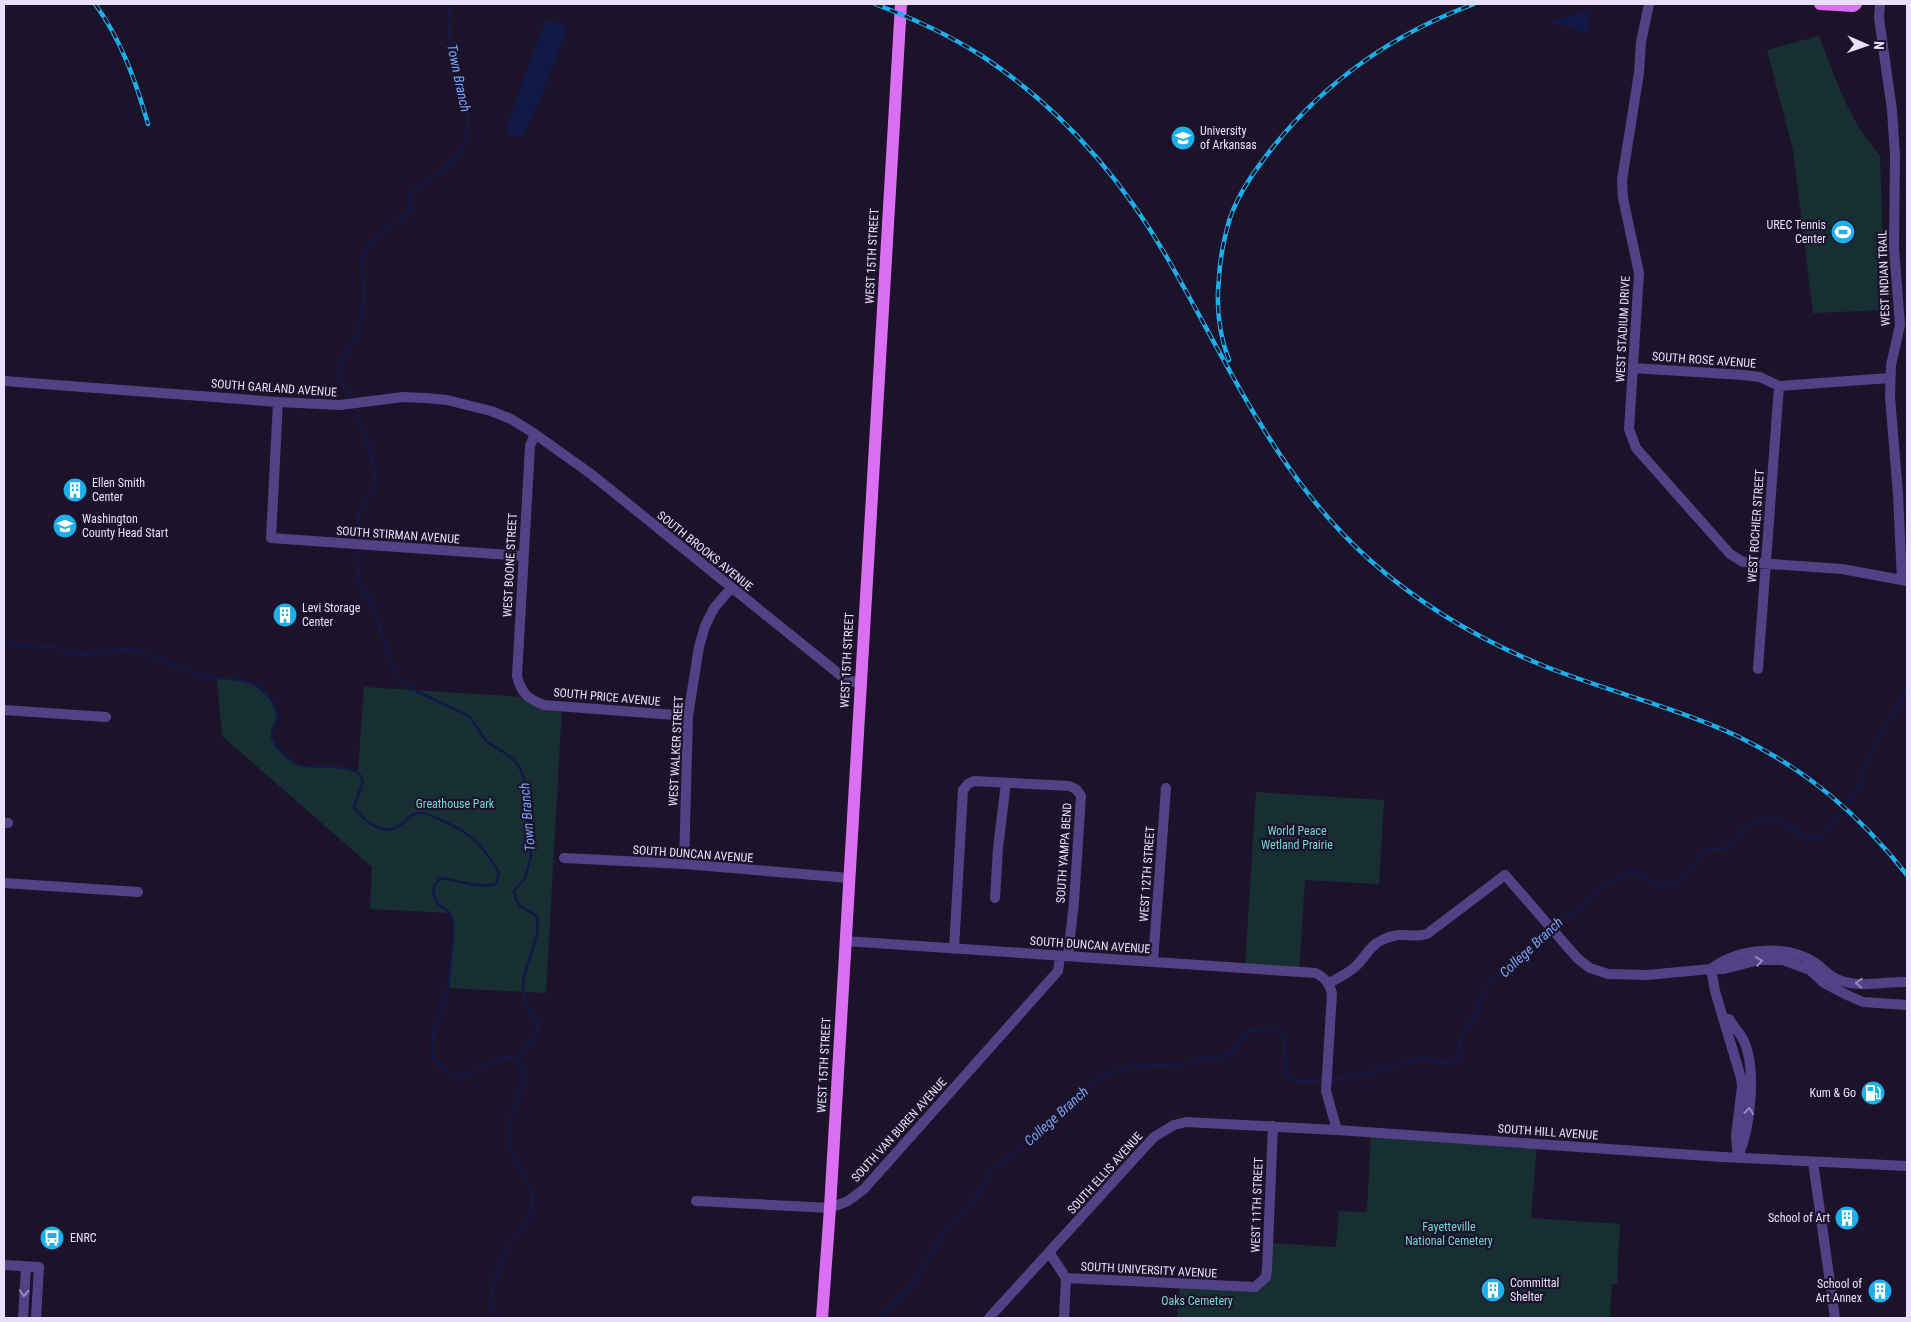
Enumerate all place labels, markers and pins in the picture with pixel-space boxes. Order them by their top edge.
place label: University of Arkansas [1200,124,1257,152]
school or university icon: University of Arkansas [1170,125,1196,151]
place label: UREC Tennis Center [1766,218,1826,246]
sports icon: UREC Tennis Center [1830,219,1856,245]
place label: Ellen Smith Center [92,476,145,504]
building icon: Ellen Smith Center [62,477,88,503]
place label: Washington County Head Start [82,512,169,540]
school or university icon: Washington County Head Start [52,513,78,539]
place label: Levi Storage Center [302,601,361,629]
building icon: Levi Storage Center [272,602,298,628]
fuel station icon: Kum & Go [1860,1080,1886,1106]
place label: Kum & Go [1810,1086,1856,1100]
building icon: School of Art [1834,1205,1860,1231]
place label: School of Art [1768,1211,1830,1225]
bus stop icon: ENRC [39,1225,65,1251]
place label: ENRC [70,1231,97,1245]
place label: Committal Shelter [1510,1276,1559,1304]
building icon: Committal Shelter [1480,1277,1506,1303]
place label: School of Art Annex [1815,1277,1862,1305]
building icon: School of Art Annex [1867,1278,1893,1304]

